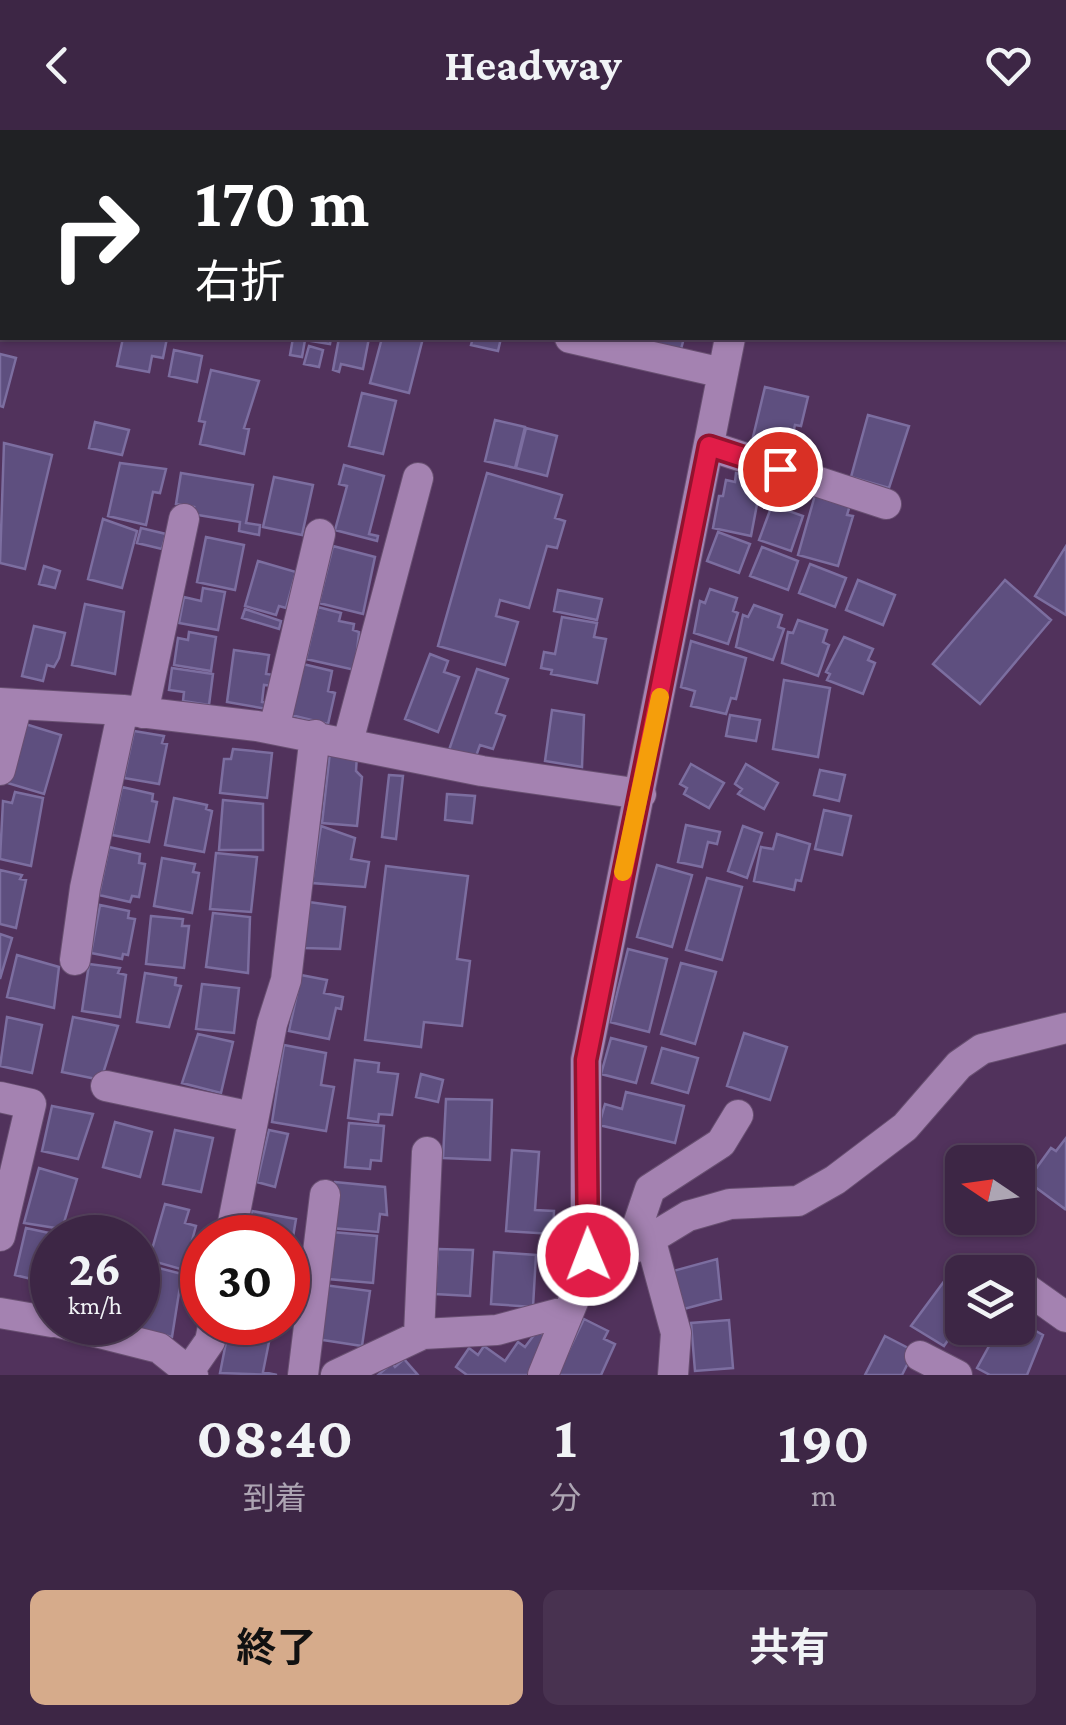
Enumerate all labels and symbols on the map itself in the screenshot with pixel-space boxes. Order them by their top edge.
pin [738,427,823,512]
north arrow [945,1145,1035,1235]
position arrow [536,1203,640,1307]
speed limit sign: 30 [180,1215,310,1345]

